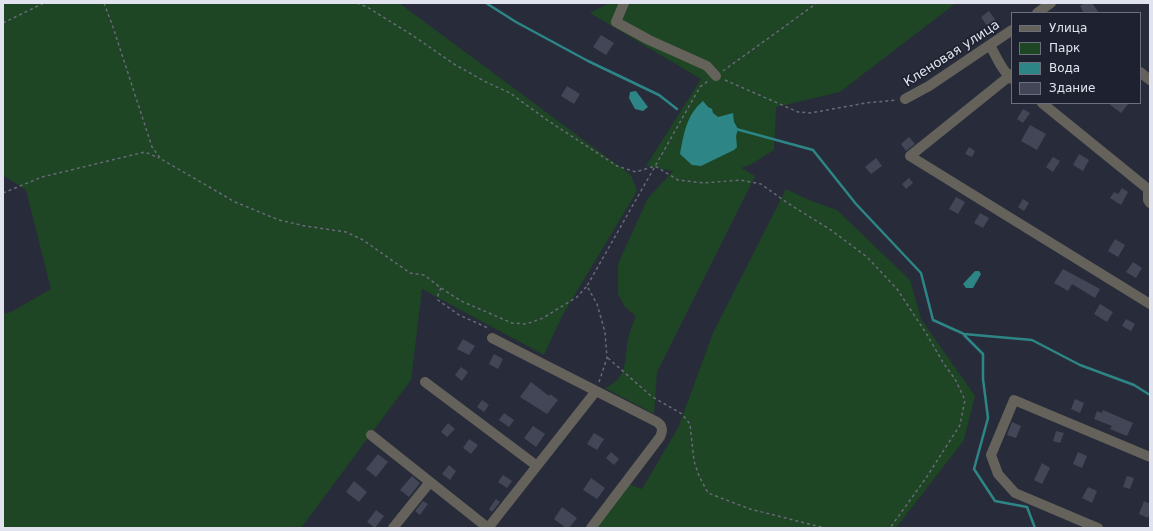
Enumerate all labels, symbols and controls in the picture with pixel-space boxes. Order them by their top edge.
legend [1011,12,1141,104]
street label: Кленовая улица [901,17,1003,91]
text: Улица [1049,21,1087,35]
text: Парк [1049,41,1080,55]
text: Вода [1049,61,1080,75]
text: Здание [1049,81,1095,95]

